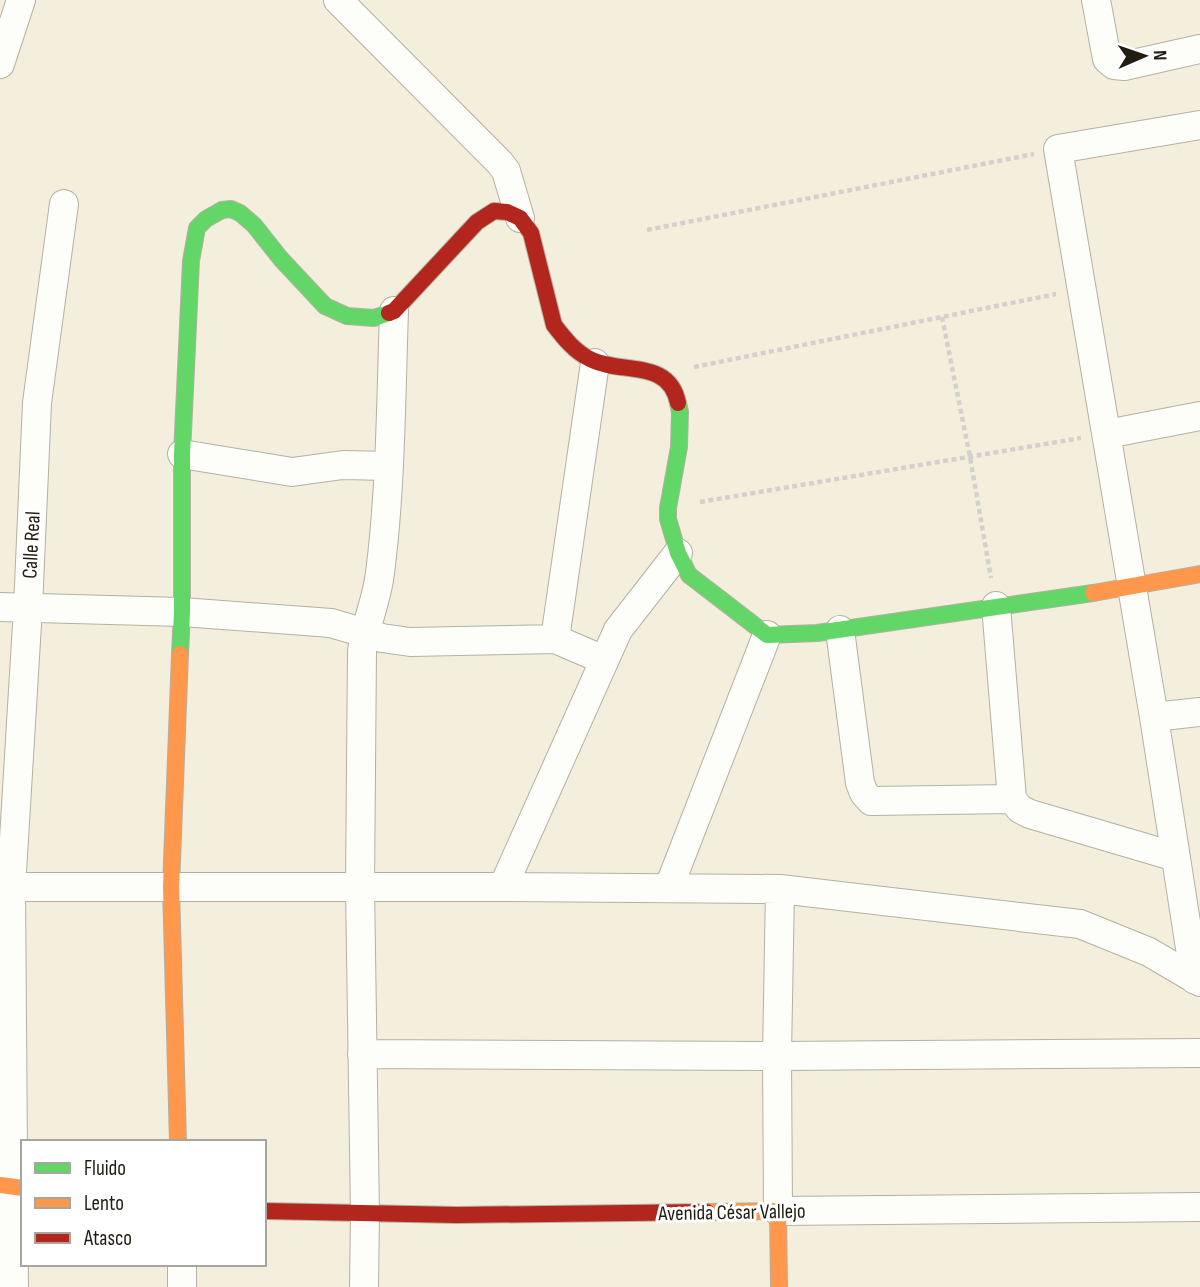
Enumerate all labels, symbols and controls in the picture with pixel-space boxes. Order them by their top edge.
north arrow [1109,21,1179,91]
text: N [1148,50,1171,61]
street label: Calle Real [17,511,46,579]
legend [21,1140,266,1266]
text: Fluido [84,1156,126,1181]
text: Lento [84,1191,124,1216]
street label: Avenida César Vallejo [657,1199,806,1226]
text: Atasco [83,1226,132,1251]

